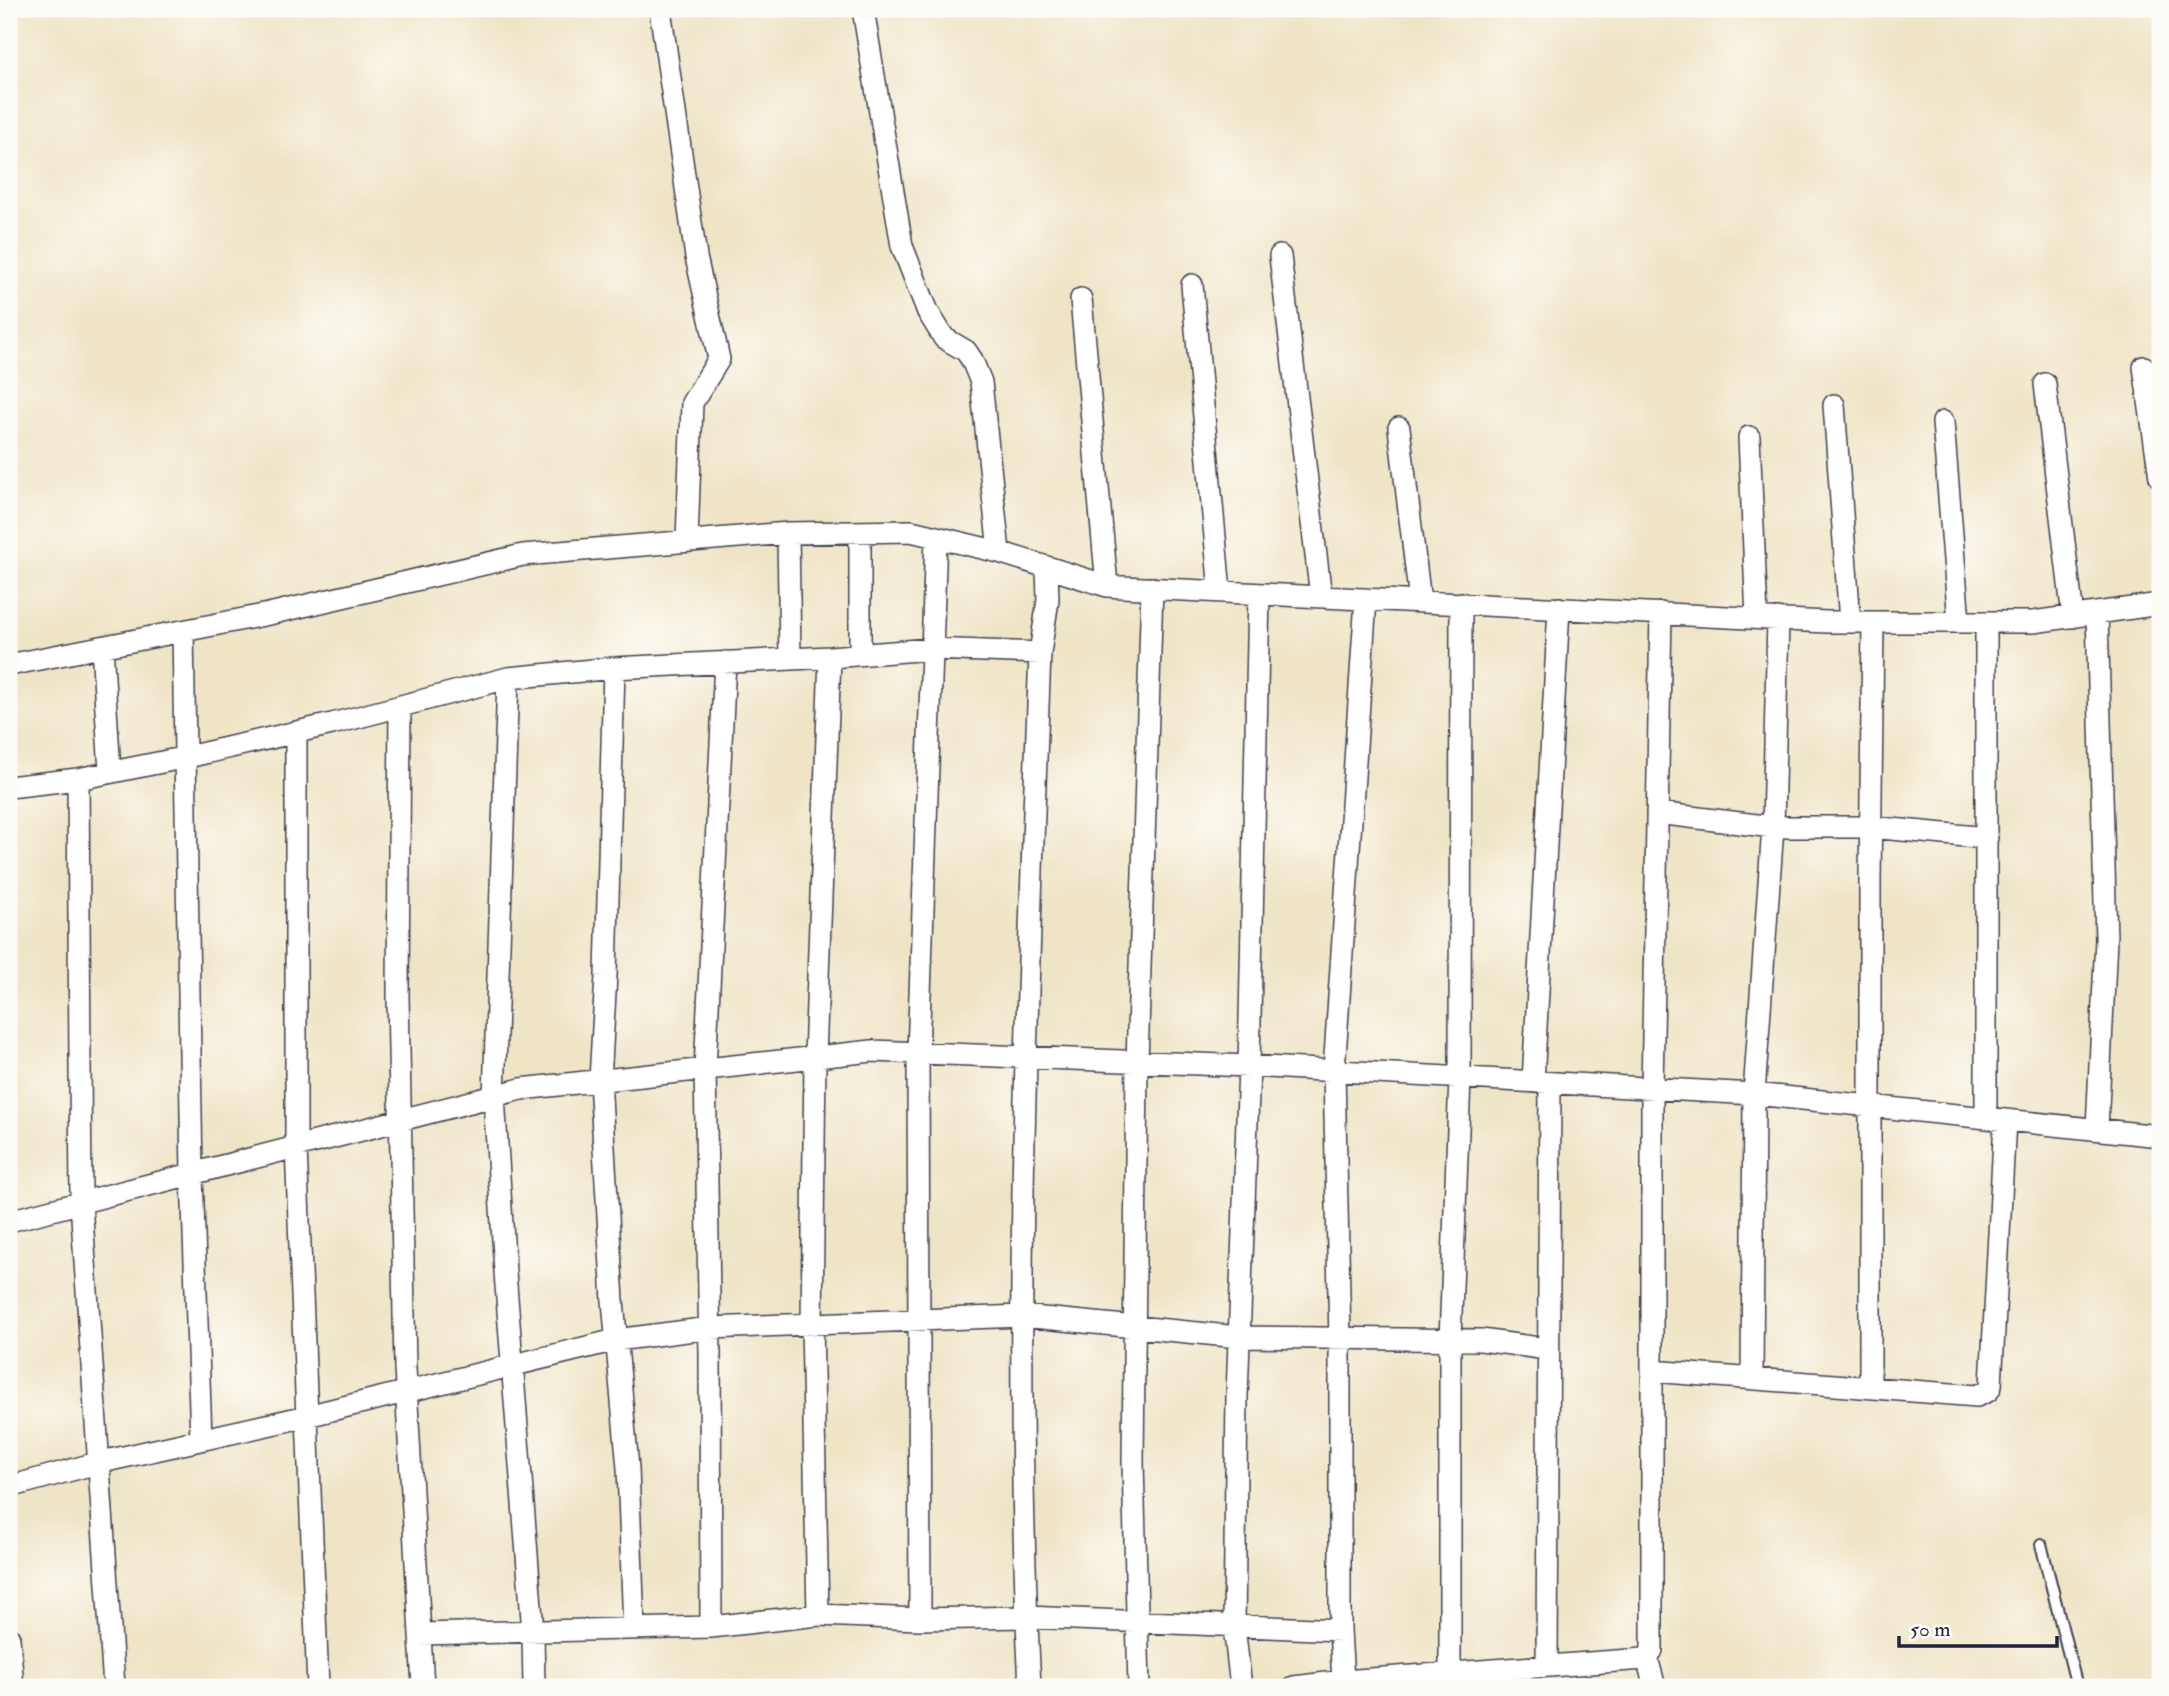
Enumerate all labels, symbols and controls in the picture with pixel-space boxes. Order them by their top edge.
scale bar [1899,1605,2057,1649]
text: 50 m [1910,1616,1951,1643]

